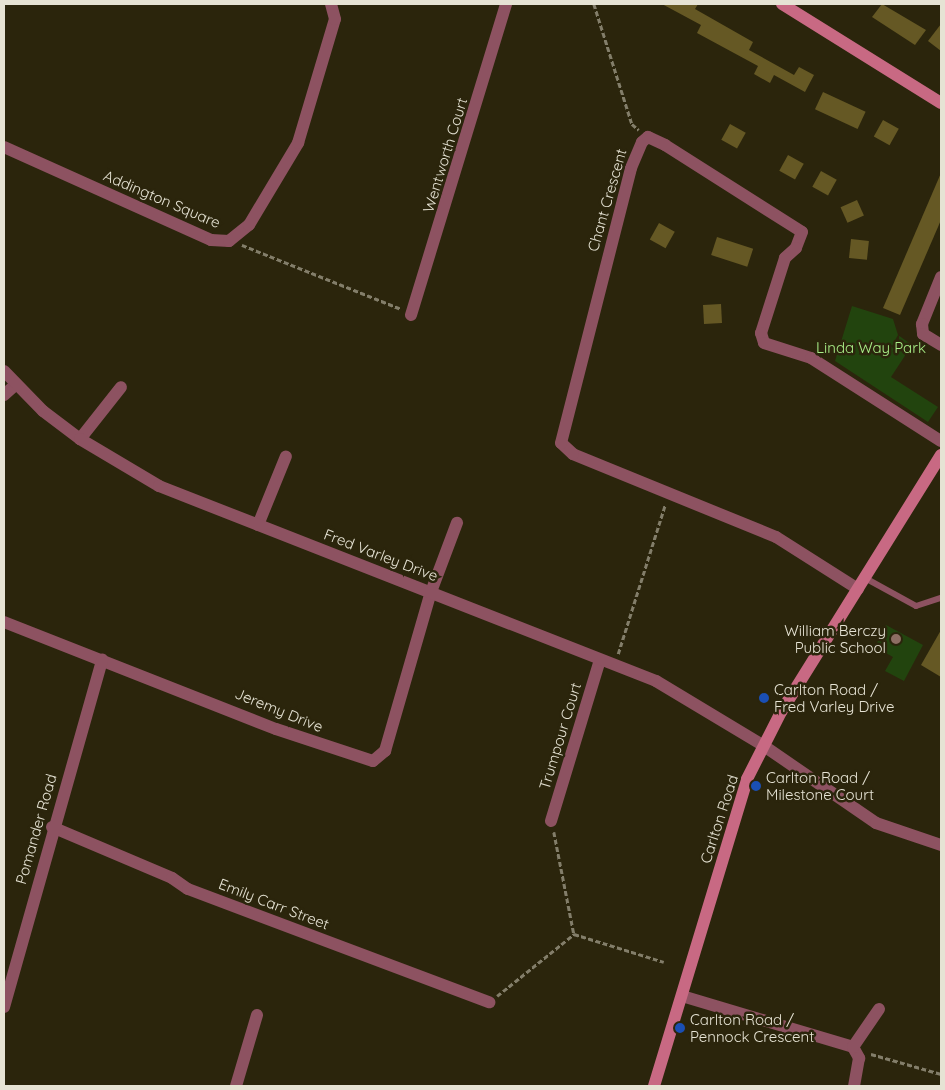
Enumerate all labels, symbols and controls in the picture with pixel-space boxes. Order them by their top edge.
street label: Wentworth Court [419,95,471,215]
street label: Chant Crescent [584,147,630,253]
street label: Addington Square [101,166,223,232]
park label: Linda Way Park [816,339,926,357]
street label: Fred Varley Drive [322,525,440,585]
place label: William Berczy Public School [784,621,886,656]
marker: William Berczy Public School [890,633,902,645]
street label: Trumpour Court [535,680,585,792]
place label: Carlton Road / Fred Varley Drive [774,680,895,715]
street label: Jeremy Drive [232,684,326,736]
marker: Carlton Road / Fred Varley Drive [758,692,770,704]
place label: Carlton Road / Milestone Court [766,768,874,803]
street label: Pomander Road [12,772,60,886]
street label: Carlton Road [696,772,742,866]
marker: Carlton Road / Milestone Court [750,780,762,792]
street label: Emily Carr Street [216,875,332,933]
place label: Carlton Road / Pennock Crescent [690,1010,814,1045]
marker: Carlton Road / Pennock Crescent [674,1022,686,1034]

